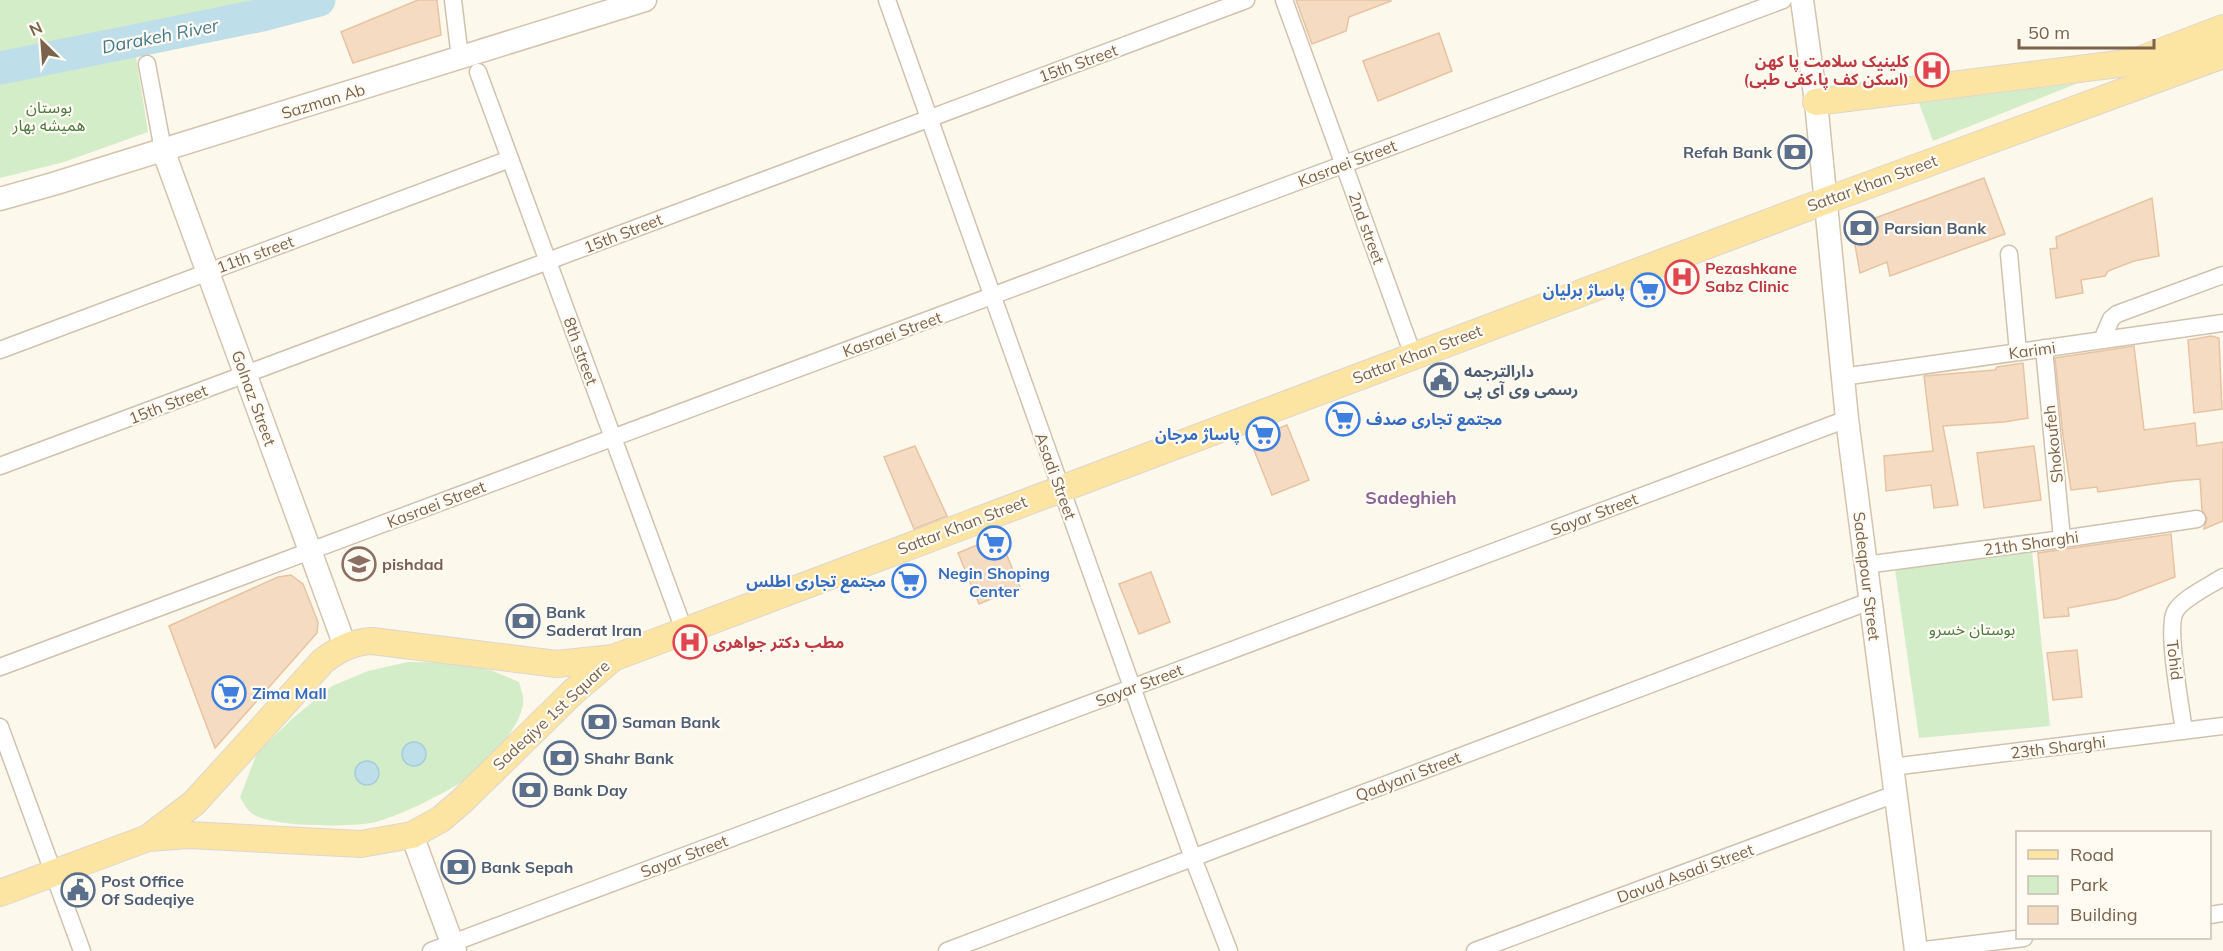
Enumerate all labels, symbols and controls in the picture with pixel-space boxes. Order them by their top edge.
north arrow [12,12,72,72]
scale bar [2019,12,2154,50]
water label: Darakeh River [100,13,222,59]
text: N [26,17,45,40]
text: 50 m [2028,21,2070,44]
street label: 15th Street [1036,39,1121,87]
place label: کلینیک سلامت پا کهن (اسکن کف پا،کفی طبی) [1743,51,1910,90]
hospital icon: کلینیک سلامت پا کهن (اسکن کف پا،کفی طبی) [1914,52,1950,88]
street label: Sazman Ab [279,79,367,123]
park label: بوستان همیشه بهار [12,97,85,135]
bank icon: Refah Bank [1777,134,1813,170]
street label: Kasraei Street [1295,135,1399,191]
place label: Refah Bank [1683,142,1773,162]
street label: Sattar Khan Street [1804,150,1940,216]
street label: 2nd street [1345,189,1389,267]
street label: 15th Street [581,209,666,257]
bank icon: Parsian Bank [1843,210,1879,246]
place label: Parsian Bank [1884,218,1987,238]
street label: 11th street [214,231,297,277]
place label: Pezashkane Sabz Clinic [1705,258,1797,296]
hospital icon: Pezashkane Sabz Clinic [1664,259,1700,295]
supermarket icon: پاساژ برلیان [1630,272,1666,308]
place label: پاساژ برلیان [1543,280,1625,301]
street label: Kasraei Street [840,307,945,361]
street label: 8th street [559,314,603,388]
street label: Sattar Khan Street [1349,320,1485,388]
street label: Karimi [2007,337,2057,363]
street label: Golnaz Street [227,347,281,449]
place label: دارالترجمه رسمی وی آی پی [1464,361,1578,400]
public building icon: دارالترجمه رسمی وی آی پی [1423,362,1459,398]
street label: 15th Street [126,380,211,428]
supermarket icon: مجتمع تجاری صدف [1325,401,1361,437]
street label: Shokoufeh [2039,404,2067,484]
place label: مجتمع تجاری صدف [1366,409,1502,432]
supermarket icon: پاساژ مرجان [1245,416,1281,452]
place label: پاساژ مرجان [1155,424,1240,445]
street label: Asadi Street [1031,430,1081,523]
street label: Kasraei Street [384,476,488,532]
district label: Sadeghieh [1365,486,1457,509]
street label: Sayar Street [1548,488,1641,540]
street label: Sattar Khan Street [894,491,1030,559]
street label: Sadeqpour Street [1849,510,1885,642]
supermarket icon: Negin Shoping Center [976,525,1012,561]
street label: 21th Sharghi [1982,526,2080,560]
school or university icon: pishdad [341,546,377,582]
place label: pishdad [382,554,444,574]
supermarket icon: مجتمع تجاری اطلس [891,563,927,599]
place label: Negin Shoping Center [938,563,1050,601]
place label: مجتمع تجاری اطلس [746,571,886,594]
place label: Bank Saderat Iran [546,602,642,640]
bank icon: Bank Saderat Iran [505,603,541,639]
park label: بوستان خسرو [1929,619,2015,639]
hospital icon: مطب دکتر جواهری [672,624,708,660]
place label: مطب دکتر جواهری [713,632,844,652]
street label: Tohid [2163,639,2187,681]
street label: Sadeqiye 1st Square [488,656,614,774]
street label: Sayar Street [1093,659,1186,711]
supermarket icon: Zima Mall [211,675,247,711]
place label: Zima Mall [252,683,327,703]
bank icon: Saman Bank [581,704,617,740]
place label: Saman Bank [622,712,721,732]
street label: 23th Sharghi [2009,731,2107,763]
bank icon: Shahr Bank [543,740,579,776]
street label: Qadyani Street [1353,747,1464,805]
place label: Shahr Bank [584,748,675,768]
bank icon: Bank Day [512,772,548,808]
place label: Bank Day [553,780,628,800]
street label: Sayar Street [638,830,731,882]
legend [2016,831,2211,939]
street label: Davud Asadi Street [1614,839,1756,907]
text: Road [2070,843,2114,866]
bank icon: Bank Sepah [440,849,476,885]
place label: Bank Sepah [481,857,573,877]
place label: Post Office Of Sadeqiye [101,871,194,909]
public building icon: Post Office Of Sadeqiye [60,872,96,908]
text: Park [2070,873,2109,896]
text: Building [2070,903,2138,926]

